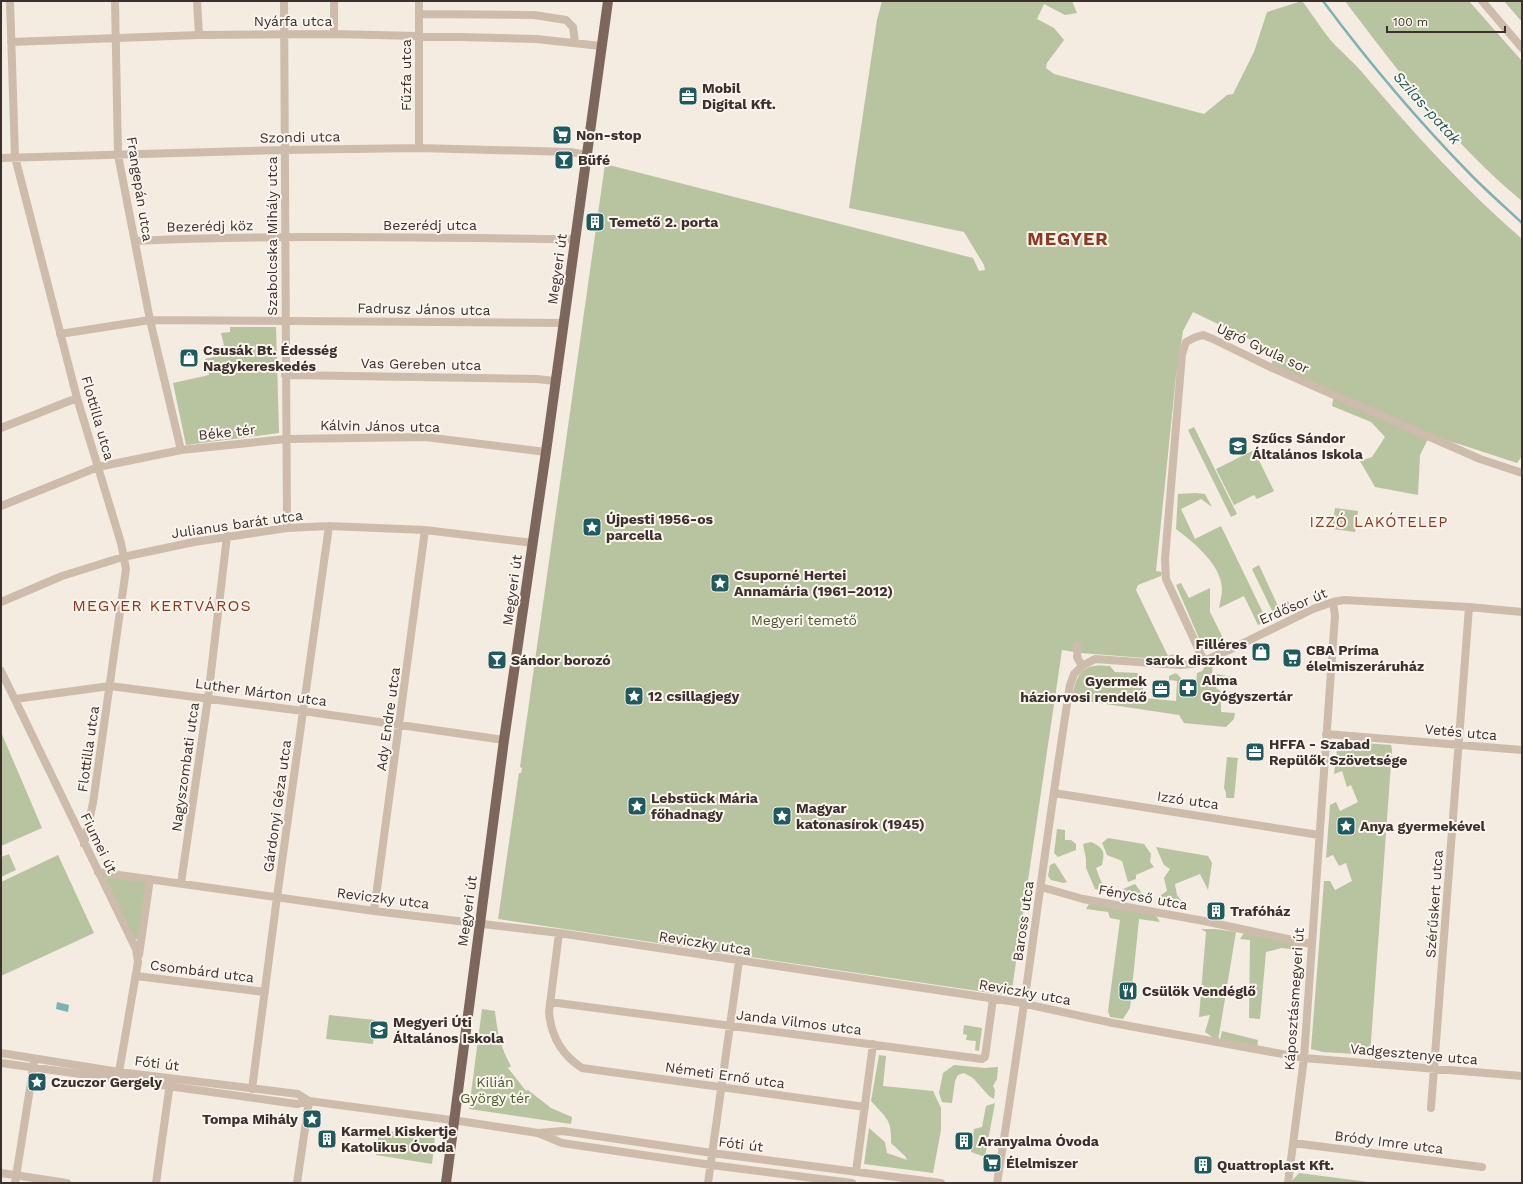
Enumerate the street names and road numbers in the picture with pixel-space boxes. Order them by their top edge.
street label: Nyárfa utca [254,13,332,29]
street label: Fűzfa utca [398,39,414,111]
street label: Szondi utca [259,128,341,146]
street label: Frangepán utca [124,135,156,243]
street label: Szabolcska Mihály utca [264,156,280,316]
street label: Bezerédj köz [166,217,254,235]
street label: Bezerédj utca [383,217,477,233]
street label: Megyeri út [544,232,570,305]
street label: Fadrusz János utca [357,300,491,318]
street label: Ugró Gyula sor [1214,320,1312,376]
street label: Vas Gereben utca [361,355,482,373]
street label: Flottilla utca [78,374,118,462]
street label: Kálvin János utca [320,417,440,435]
street label: Béke tér [198,421,257,443]
street label: Julianus barát utca [170,507,304,541]
street label: Megyeri út [499,553,525,626]
street label: Erdősor út [1257,585,1329,627]
street label: Ady Endre utca [373,666,403,772]
street label: Luther Márton utca [194,675,328,709]
street label: Nagyszombati utca [168,701,202,833]
street label: Flottilla utca [74,705,102,793]
street label: Vetés utca [1424,721,1498,743]
street label: Gárdonyi Géza utca [260,739,294,873]
street label: Izzó utca [1156,788,1220,812]
street label: Fiumei út [77,810,121,876]
street label: Szérűskert utca [1422,849,1446,958]
street label: Megyeri út [454,874,480,947]
street label: Baross utca [1009,880,1037,962]
street label: Fénycső utca [1097,881,1189,913]
street label: Reviczky utca [336,884,430,912]
street label: Káposztásmegyeri út [1281,927,1307,1071]
street label: Reviczky utca [658,928,752,958]
street label: Csombárd utca [149,957,255,985]
street label: Reviczky utca [978,976,1072,1008]
street label: Janda Vilmos utca [735,1006,863,1038]
street label: Vadgesztenye utca [1350,1040,1479,1068]
street label: Fóti út [134,1052,180,1074]
street label: Németi Ernő utca [664,1059,786,1091]
street label: Bródy Imre utca [1334,1127,1444,1157]
street label: Fóti út [718,1133,764,1155]

